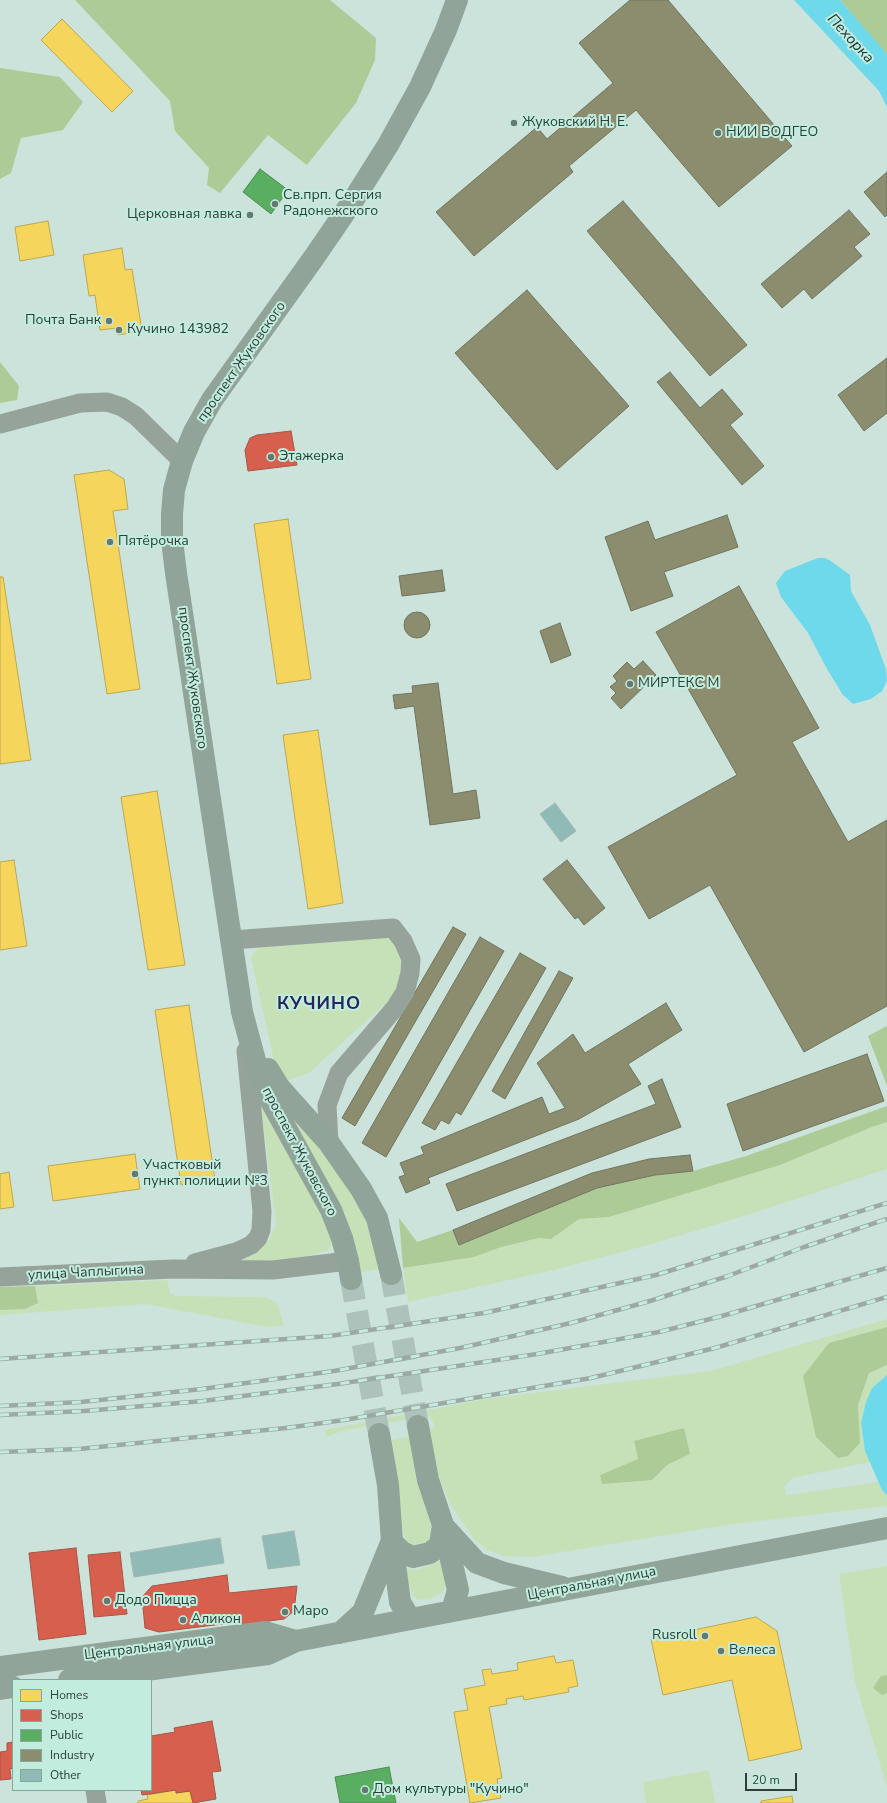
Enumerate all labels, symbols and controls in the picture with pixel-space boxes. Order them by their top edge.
water label: Пехорка [823,11,877,67]
place label: Жуковский Н. Е. [522,115,628,131]
marker: Жуковский Н. Е. [509,118,519,128]
place label: НИИ ВОДГЕО [726,125,818,141]
marker: НИИ ВОДГЕО [713,128,723,138]
place label: Св.прп. Сергия Радонежского [283,188,382,220]
marker: Св.прп. Сергия Радонежского [270,199,280,209]
place label: Церковная лавка [127,207,242,223]
marker: Церковная лавка [245,210,255,220]
street label: проспект Жуковского [194,298,290,426]
place label: Почта Банк [25,313,101,329]
marker: Почта Банк [104,316,114,326]
place label: Кучино 143982 [127,322,229,338]
marker: Кучино 143982 [114,325,124,335]
place label: Этажерка [279,449,344,465]
marker: Этажерка [266,452,276,462]
place label: Пятёрочка [118,534,189,550]
marker: Пятёрочка [105,537,115,547]
street label: проспект Жуковского [174,606,210,750]
place label: МИРТЕКС М [638,676,719,692]
marker: МИРТЕКС М [625,679,635,689]
district label: КУЧИНО [277,994,361,1016]
street label: проспект Жуковского [258,1085,340,1219]
place label: Участковый пункт полиции №3 [143,1158,268,1190]
marker: Участковый пункт полиции №3 [130,1169,140,1179]
street label: улица Чаплыгина [28,1262,144,1284]
street label: Центральная улица [526,1563,658,1605]
place label: Додо Пицца [115,1593,197,1609]
marker: Додо Пицца [102,1596,112,1606]
place label: Маро [293,1604,329,1620]
marker: Маро [280,1607,290,1617]
place label: Аликон [191,1612,241,1628]
marker: Аликон [178,1615,188,1625]
place label: Rusroll [652,1628,697,1644]
marker: Rusroll [700,1631,710,1641]
street label: Центральная улица [83,1632,215,1664]
place label: Велеса [729,1643,776,1659]
marker: Велеса [716,1646,726,1656]
legend [12,1679,152,1791]
text: Homes [50,1687,88,1703]
text: Shops [50,1707,84,1723]
text: Public [50,1727,83,1743]
text: Industry [50,1747,94,1763]
scale bar [747,1765,799,1791]
text: Other [50,1767,81,1783]
text: 20 m [752,1772,780,1788]
place label: Дом культуры "Кучино" [373,1782,529,1798]
marker: Дом культуры "Кучино" [360,1785,370,1795]

